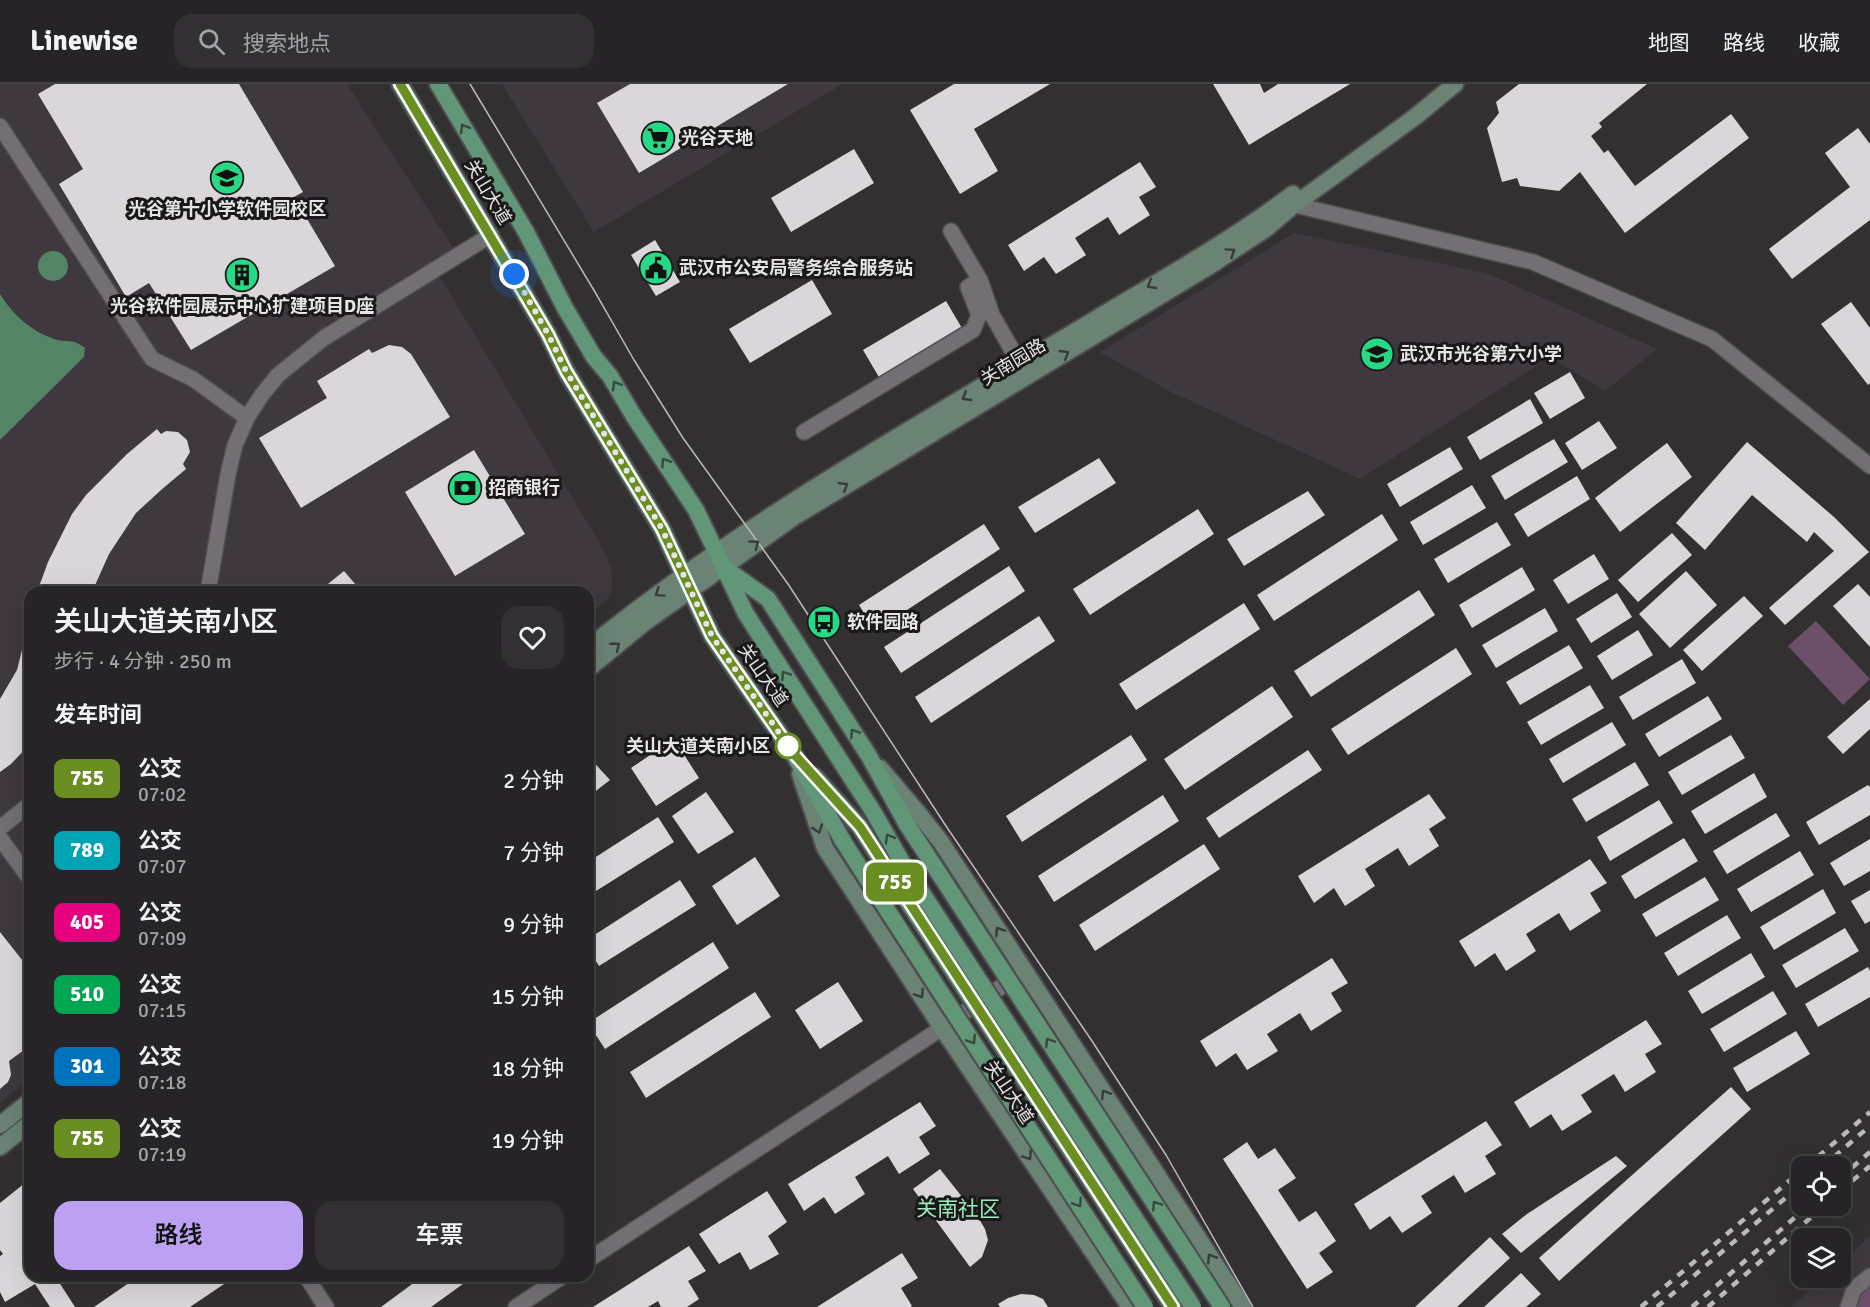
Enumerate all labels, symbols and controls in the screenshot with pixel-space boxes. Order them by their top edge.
search box [174,14,594,68]
text: Linewise [30,24,138,58]
icon: search [195,25,228,58]
text: 搜索地点 [243,30,331,57]
text: 地图 [1648,30,1690,56]
text: 路线 [1723,30,1765,56]
text: 收藏 [1798,30,1840,56]
supermarket icon: 光谷天地 [640,120,676,156]
one-way arrow [459,124,471,134]
place label: 光谷天地 [681,127,753,149]
street label: 关山大道 [460,155,516,229]
school or university icon: 光谷第十小学软件园校区 [209,160,245,196]
place label: 光谷第十小学软件园校区 [128,198,326,220]
one-way arrow [1225,248,1236,259]
public building icon: 武汉市公安局警务综合服务站 [638,250,674,286]
building icon: 光谷软件园展示中心扩建项目D座 [224,257,260,293]
place label: 武汉市公安局警务综合服务站 [679,257,913,279]
your location [499,259,529,289]
one-way arrow [1147,278,1157,290]
place label: 光谷软件园展示中心扩建项目D座 [110,295,374,317]
street label: 关南园路 [976,334,1050,390]
school or university icon: 武汉市光谷第六小学 [1359,336,1395,372]
place label: 武汉市光谷第六小学 [1400,343,1562,365]
one-way arrow [1059,349,1069,361]
one-way arrow [611,381,623,391]
one-way arrow [962,389,972,401]
one-way arrow [661,458,673,468]
bank icon: 招商银行 [447,470,483,506]
place label: 招商银行 [488,477,560,499]
one-way arrow [838,482,848,494]
one-way arrow [749,540,760,551]
one-way arrow [655,586,666,597]
bus stop icon: 软件园路 [806,604,842,640]
text: 关山大道关南小区 [54,605,278,639]
button: heart [501,606,564,669]
place label: 软件园路 [847,611,919,633]
street label: 关山大道 [733,639,793,711]
one-way arrow [609,643,620,654]
text: 步行 · 4 分钟 · 250 m [54,649,232,674]
one-way arrow [781,671,793,681]
text: 发车时间 [54,701,142,728]
one-way arrow [851,728,862,739]
marker: 关山大道关南小区 [775,733,801,759]
place label: 关山大道关南小区 [626,735,770,757]
text: 公交 [138,755,182,782]
text: 755 [70,765,104,791]
text: 2 分钟 [503,767,564,794]
text: 07:02 [138,782,187,807]
one-way arrow [811,823,824,834]
text: 公交 [138,827,182,854]
one-way arrow [885,834,896,844]
text: 789 [70,837,104,863]
text: 7 分钟 [503,839,564,866]
text: 07:07 [138,854,187,879]
line badge: 755 [860,862,930,902]
text: 755 [878,869,912,895]
text: 公交 [138,899,182,926]
text: 405 [70,909,104,935]
text: 9 分钟 [503,911,564,938]
text: 07:09 [138,926,187,951]
one-way arrow [994,927,1006,937]
text: 公交 [138,971,182,998]
text: 510 [70,981,104,1007]
text: 15 分钟 [491,983,564,1010]
one-way arrow [913,987,924,998]
text: 07:15 [138,998,187,1023]
one-way arrow [964,1034,976,1044]
one-way arrow [1045,1038,1056,1049]
text: 公交 [138,1043,182,1070]
text: 301 [70,1053,104,1079]
text: 18 分钟 [491,1055,564,1082]
street label: 关山大道 [980,1056,1038,1128]
text: 07:18 [138,1070,187,1095]
one-way arrow [1101,1090,1112,1101]
text: 公交 [138,1115,182,1142]
text: 755 [70,1125,104,1151]
text: 19 分钟 [491,1127,564,1154]
text: 07:19 [138,1142,187,1167]
one-way arrow [1021,1150,1032,1161]
map controls [1791,1156,1851,1288]
button: locate [1791,1156,1851,1216]
district label: 关南社区 [916,1196,1000,1222]
one-way arrow [1071,1196,1082,1207]
button: 路线 [54,1201,303,1270]
button: 车票 [315,1201,564,1270]
one-way arrow [1151,1201,1163,1211]
button: layers [1791,1228,1851,1288]
one-way arrow [1207,1254,1218,1265]

